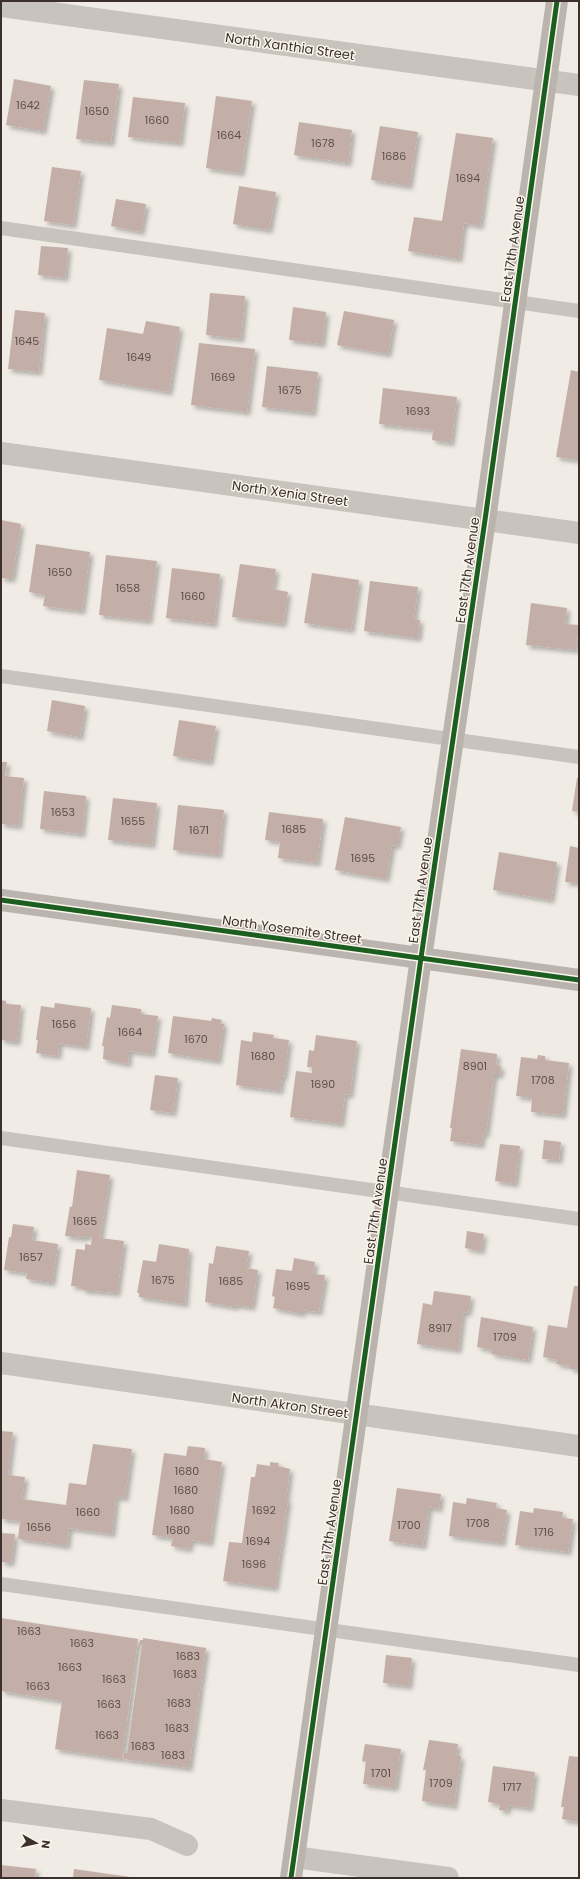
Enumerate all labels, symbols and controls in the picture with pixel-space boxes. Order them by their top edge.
street label: North Xanthia Street [224,28,356,65]
house number: 1642 [16,97,40,113]
house number: 1650 [85,103,109,119]
house number: 1660 [145,112,169,128]
house number: 1664 [217,127,241,143]
house number: 1678 [311,135,335,151]
house number: 1686 [382,148,406,164]
house number: 1694 [456,170,480,186]
street label: East 17th Avenue [496,195,529,303]
house number: 1645 [15,333,39,349]
house number: 1649 [127,349,151,365]
house number: 1669 [211,369,235,385]
house number: 1675 [278,382,302,398]
house number: 1693 [406,403,430,419]
street label: North Xenia Street [231,476,349,511]
street label: East 17th Avenue [451,516,484,624]
house number: 1650 [48,564,72,580]
house number: 1658 [116,580,140,596]
house number: 1660 [181,588,205,604]
house number: 1653 [51,804,75,820]
house number: 1655 [121,813,145,829]
house number: 1685 [282,821,306,837]
house number: 1671 [189,822,209,838]
street label: East 17th Avenue [404,836,437,944]
house number: 1695 [351,850,375,866]
street label: North Yosemite Street [221,910,363,949]
house number: 1656 [52,1016,76,1032]
house number: 1664 [118,1024,142,1040]
house number: 1670 [184,1031,208,1047]
house number: 1680 [251,1048,275,1064]
house number: 8901 [463,1058,487,1074]
house number: 1708 [531,1072,555,1088]
house number: 1690 [311,1076,335,1092]
street label: East 17th Avenue [359,1157,392,1265]
house number: 1665 [73,1213,97,1229]
house number: 1657 [19,1249,43,1265]
house number: 1675 [151,1272,175,1288]
house number: 1685 [219,1273,243,1289]
house number: 1695 [286,1278,310,1294]
house number: 8917 [428,1320,452,1336]
house number: 1709 [493,1329,517,1345]
street label: North Akron Street [231,1388,350,1423]
house number: 1680 [175,1463,199,1479]
street label: East 17th Avenue [313,1478,346,1586]
house number: 1680 [174,1482,198,1498]
house number: 1680 [170,1502,194,1518]
house number: 1692 [252,1502,276,1518]
house number: 1660 [76,1504,100,1520]
house number: 1708 [466,1515,490,1531]
house number: 1700 [397,1517,421,1533]
house number: 1656 [27,1519,51,1535]
house number: 1680 [166,1522,190,1538]
house number: 1716 [534,1524,554,1540]
house number: 1694 [246,1533,270,1549]
house number: 1696 [242,1556,266,1572]
house number: 1663 [17,1623,41,1639]
house number: 1663 [70,1635,94,1651]
house number: 1683 [176,1648,200,1664]
house number: 1663 [58,1659,82,1675]
house number: 1683 [173,1666,197,1682]
house number: 1663 [102,1671,126,1687]
house number: 1663 [26,1678,50,1694]
house number: 1683 [167,1695,191,1711]
house number: 1663 [97,1696,121,1712]
house number: 1683 [165,1720,189,1736]
house number: 1663 [95,1727,119,1743]
house number: 1683 [131,1738,155,1754]
house number: 1683 [161,1747,185,1763]
house number: 1701 [371,1765,391,1781]
house number: 1709 [429,1775,453,1791]
house number: 1717 [502,1779,522,1795]
north arrow [16,1823,56,1863]
text: N [37,1839,54,1850]

